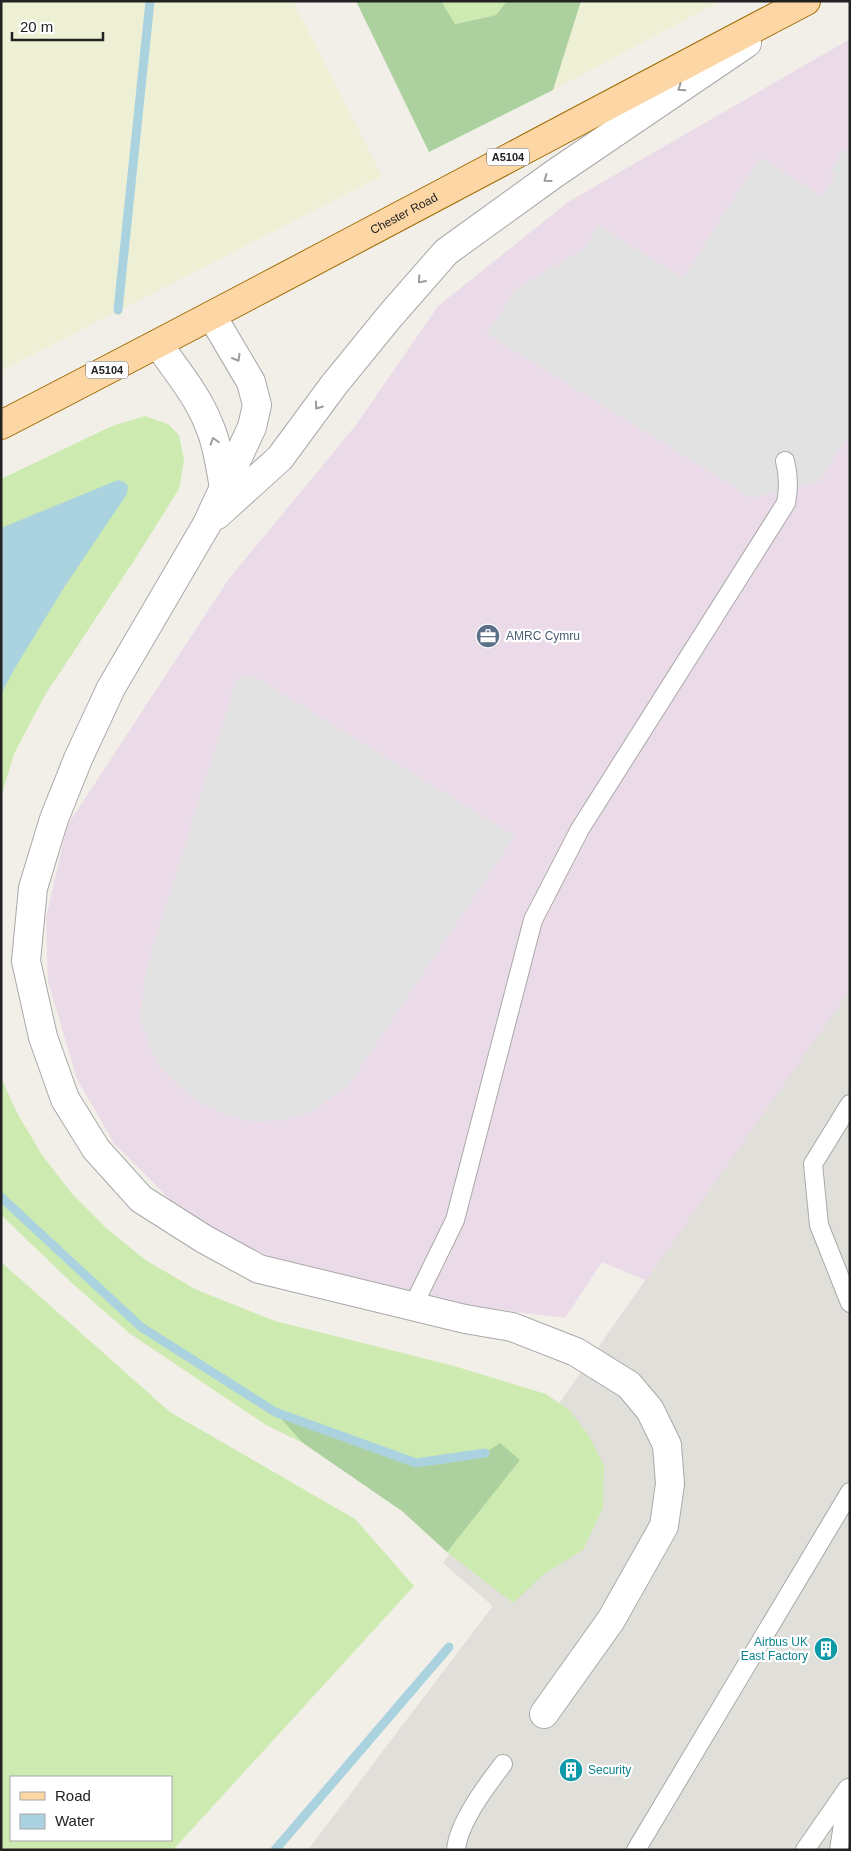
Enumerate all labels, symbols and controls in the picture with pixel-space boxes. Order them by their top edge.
scale bar [12,10,104,42]
text: 20 m [20,18,53,35]
one-way arrow [678,81,687,91]
road number: A5104 [487,148,529,166]
one-way arrow [543,173,553,182]
street label: Chester Road [368,190,440,237]
one-way arrow [418,275,427,284]
one-way arrow [231,353,241,362]
road number: A5104 [86,362,128,378]
one-way arrow [315,400,324,410]
one-way arrow [210,437,220,445]
office icon: AMRC Cymru [475,623,501,649]
place label: AMRC Cymru [506,629,580,643]
place label: Airbus UK East Factory [741,1635,808,1663]
building icon: Airbus UK East Factory [813,1636,839,1662]
building icon: Security [558,1757,584,1783]
place label: Security [588,1763,631,1777]
legend [10,1776,172,1841]
text: Road [55,1787,91,1804]
text: Water [55,1812,94,1829]

